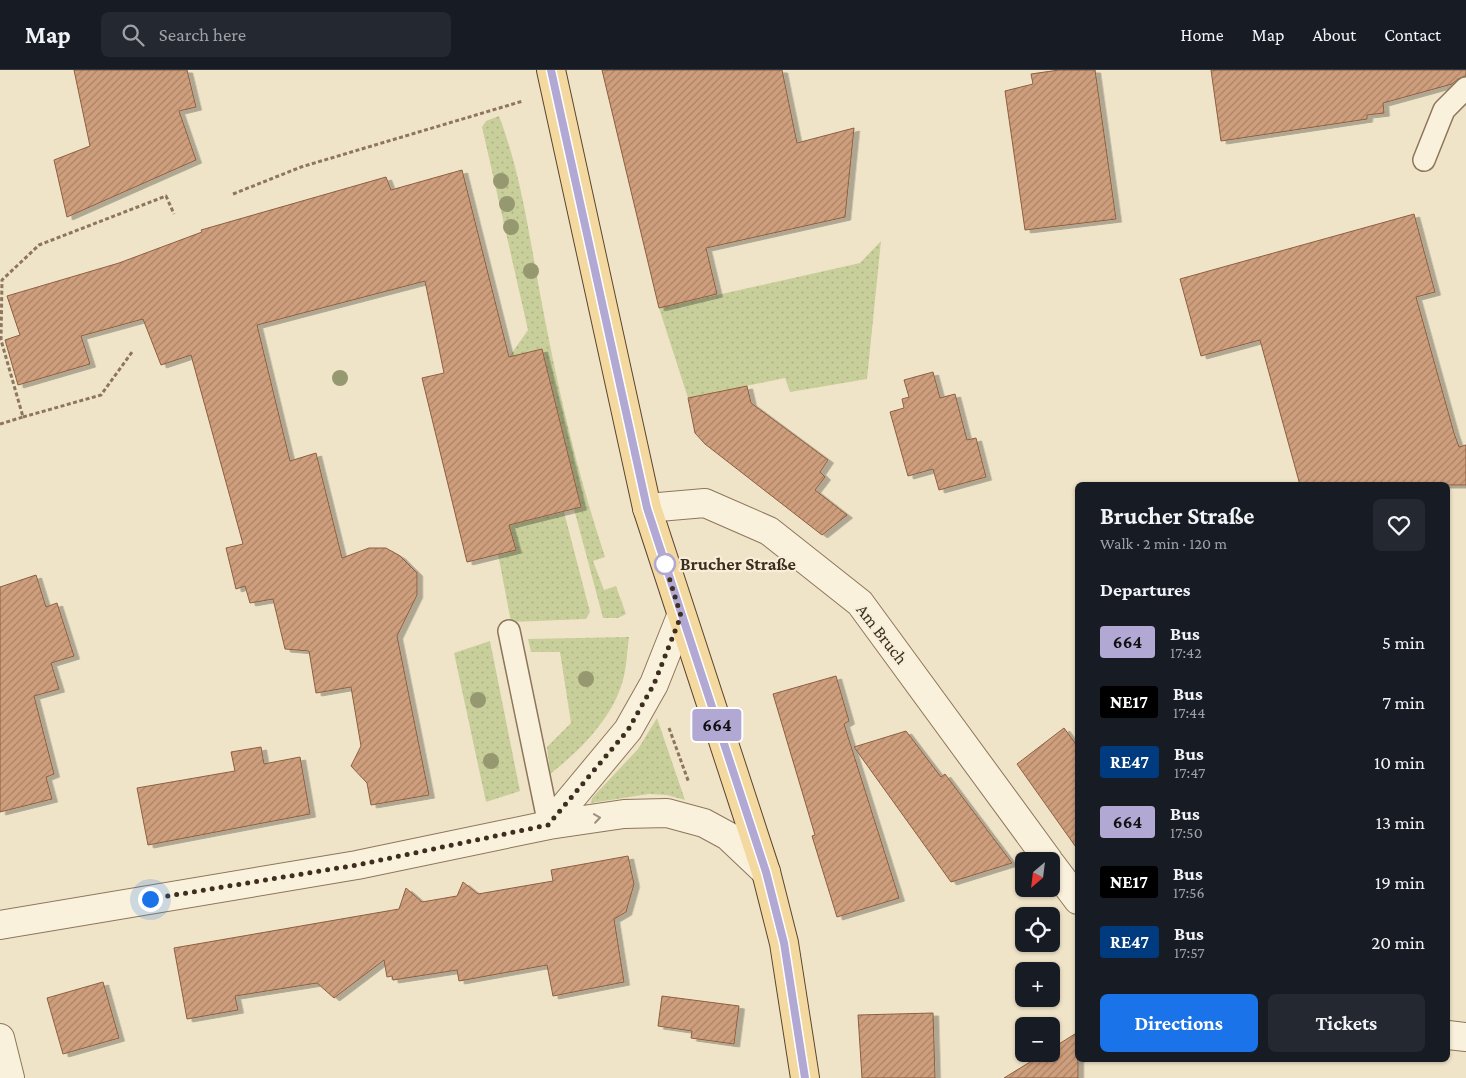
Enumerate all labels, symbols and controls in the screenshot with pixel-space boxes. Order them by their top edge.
search box [101,12,451,57]
text: Map [25,21,71,48]
icon: search [119,21,147,49]
text: Search here [159,24,246,45]
text: Home [1181,25,1224,45]
text: Map [1252,25,1284,45]
text: About [1312,25,1356,45]
text: Contact [1384,25,1441,45]
button: heart [1373,499,1425,551]
text: Brucher Straße [1100,502,1254,529]
text: Walk · 2 min · 120 m [1100,535,1227,552]
marker: Brucher Straße [654,553,676,575]
place label: Brucher Straße [680,554,796,574]
text: Departures [1100,579,1191,600]
street label: Am Bruch [852,600,912,668]
text: Bus [1170,623,1200,644]
text: 664 [1113,632,1142,652]
text: 5 min [1382,632,1425,653]
text: 17:42 [1170,644,1202,661]
text: Bus [1173,683,1203,704]
text: NE17 [1110,692,1148,712]
text: 7 min [1382,692,1425,713]
text: 17:44 [1173,704,1205,721]
line badge: 664 [688,709,746,741]
text: 664 [702,715,732,735]
text: Bus [1174,743,1204,764]
text: RE47 [1110,752,1149,772]
text: 10 min [1374,752,1425,773]
text: 17:47 [1174,764,1205,781]
text: Bus [1170,803,1200,824]
text: 664 [1113,812,1142,832]
text: 13 min [1376,812,1425,833]
one-way arrow [593,813,601,824]
text: 17:50 [1170,824,1203,841]
north arrow [1015,852,1060,898]
map controls [1015,852,1060,1062]
text: Bus [1173,863,1203,884]
text: NE17 [1110,872,1148,892]
text: 19 min [1375,872,1425,893]
text: 17:56 [1173,884,1205,901]
your location [138,887,163,912]
button: locate [1015,907,1060,952]
text: Bus [1174,923,1204,944]
text: RE47 [1110,932,1149,952]
text: 20 min [1371,932,1425,953]
text: 17:57 [1174,944,1205,961]
button: + [1015,962,1060,1007]
button: Directions [1100,994,1258,1052]
button: Tickets [1268,994,1425,1052]
button: − [1015,1017,1060,1062]

